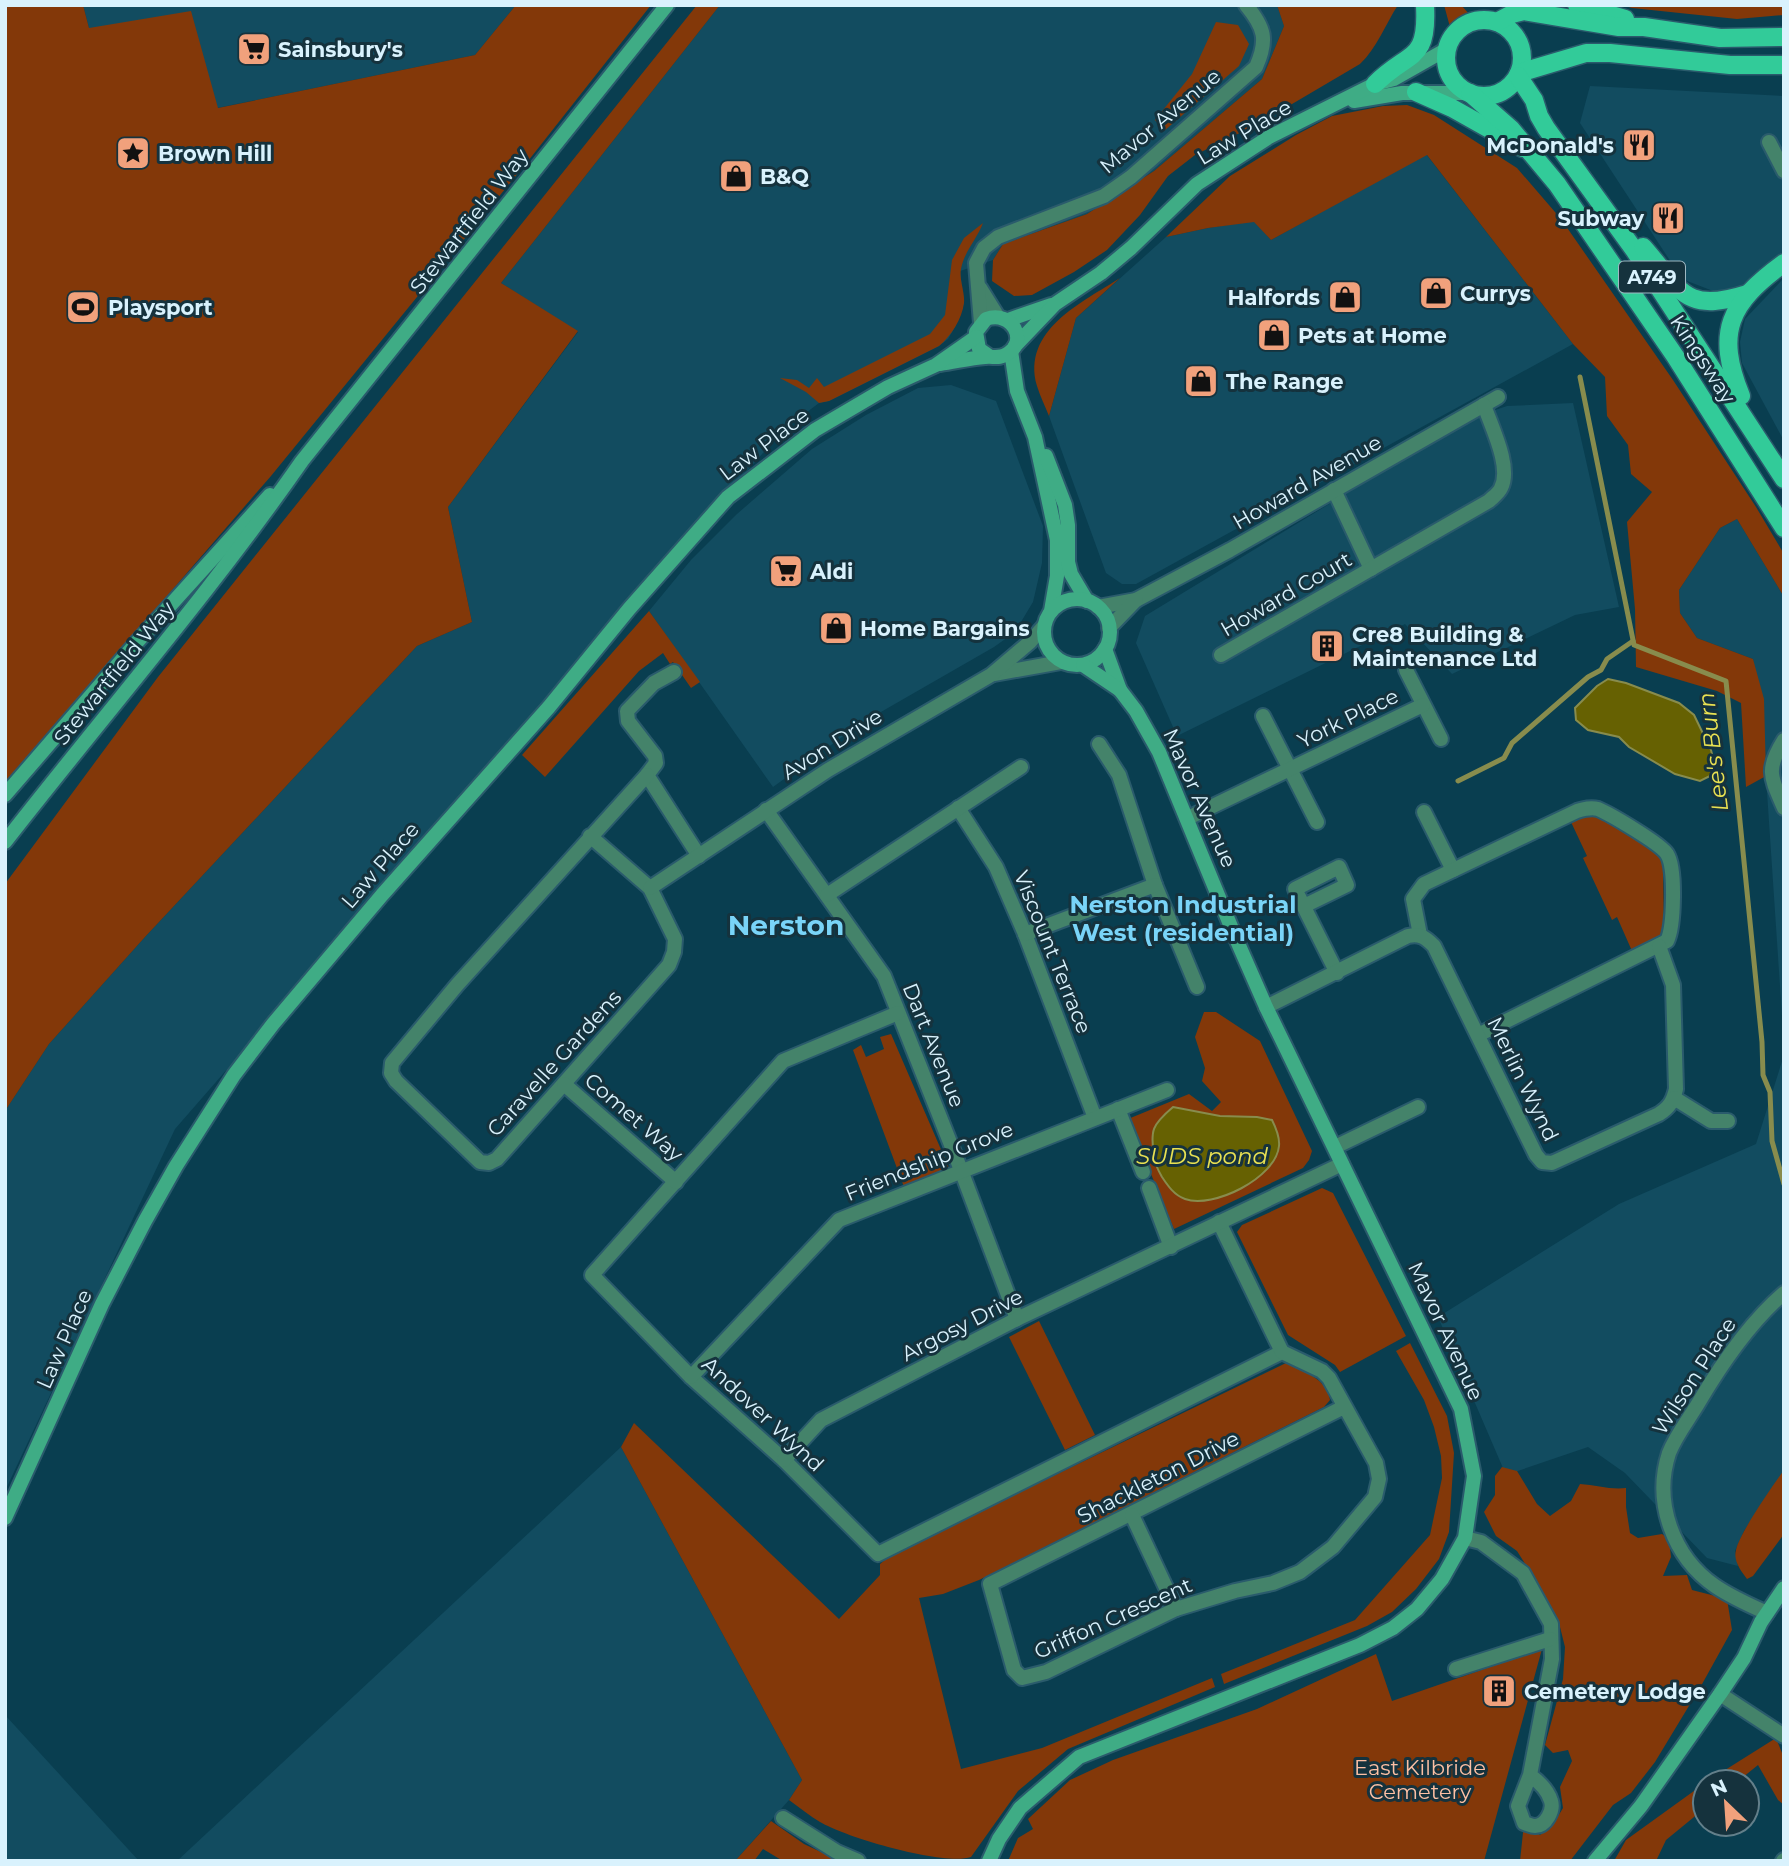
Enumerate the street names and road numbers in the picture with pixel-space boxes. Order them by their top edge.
street label: Mavor Avenue [1095,63,1225,179]
street label: Law Place [1192,94,1296,170]
street label: Stewartfield Way [405,143,534,299]
road number: A749 [1619,262,1685,292]
street label: Kingsway [1665,310,1741,409]
street label: Law Place [714,402,814,486]
street label: Howard Avenue [1228,429,1386,535]
street label: Howard Court [1216,546,1356,642]
street label: Stewartfield Way [48,596,180,750]
street label: York Place [1294,683,1402,753]
street label: Avon Drive [777,703,887,785]
street label: Mavor Avenue [1158,725,1242,871]
street label: Law Place [336,817,424,913]
street label: Viscount Terrace [1009,867,1097,1037]
street label: Dart Avenue [898,979,970,1111]
street label: Caravelle Gardens [482,985,626,1141]
street label: Merlin Wynd [1482,1013,1564,1145]
street label: Comet Way [580,1068,689,1167]
street label: Friendship Grove [841,1116,1017,1206]
street label: Mavor Avenue [1403,1258,1489,1404]
street label: Argosy Drive [897,1284,1027,1366]
street label: Law Place [31,1286,97,1392]
street label: Wilson Place [1647,1313,1741,1439]
street label: Andover Wynd [697,1351,829,1477]
street label: Shackleton Drive [1073,1425,1243,1529]
street label: Griffon Crescent [1030,1572,1196,1664]

